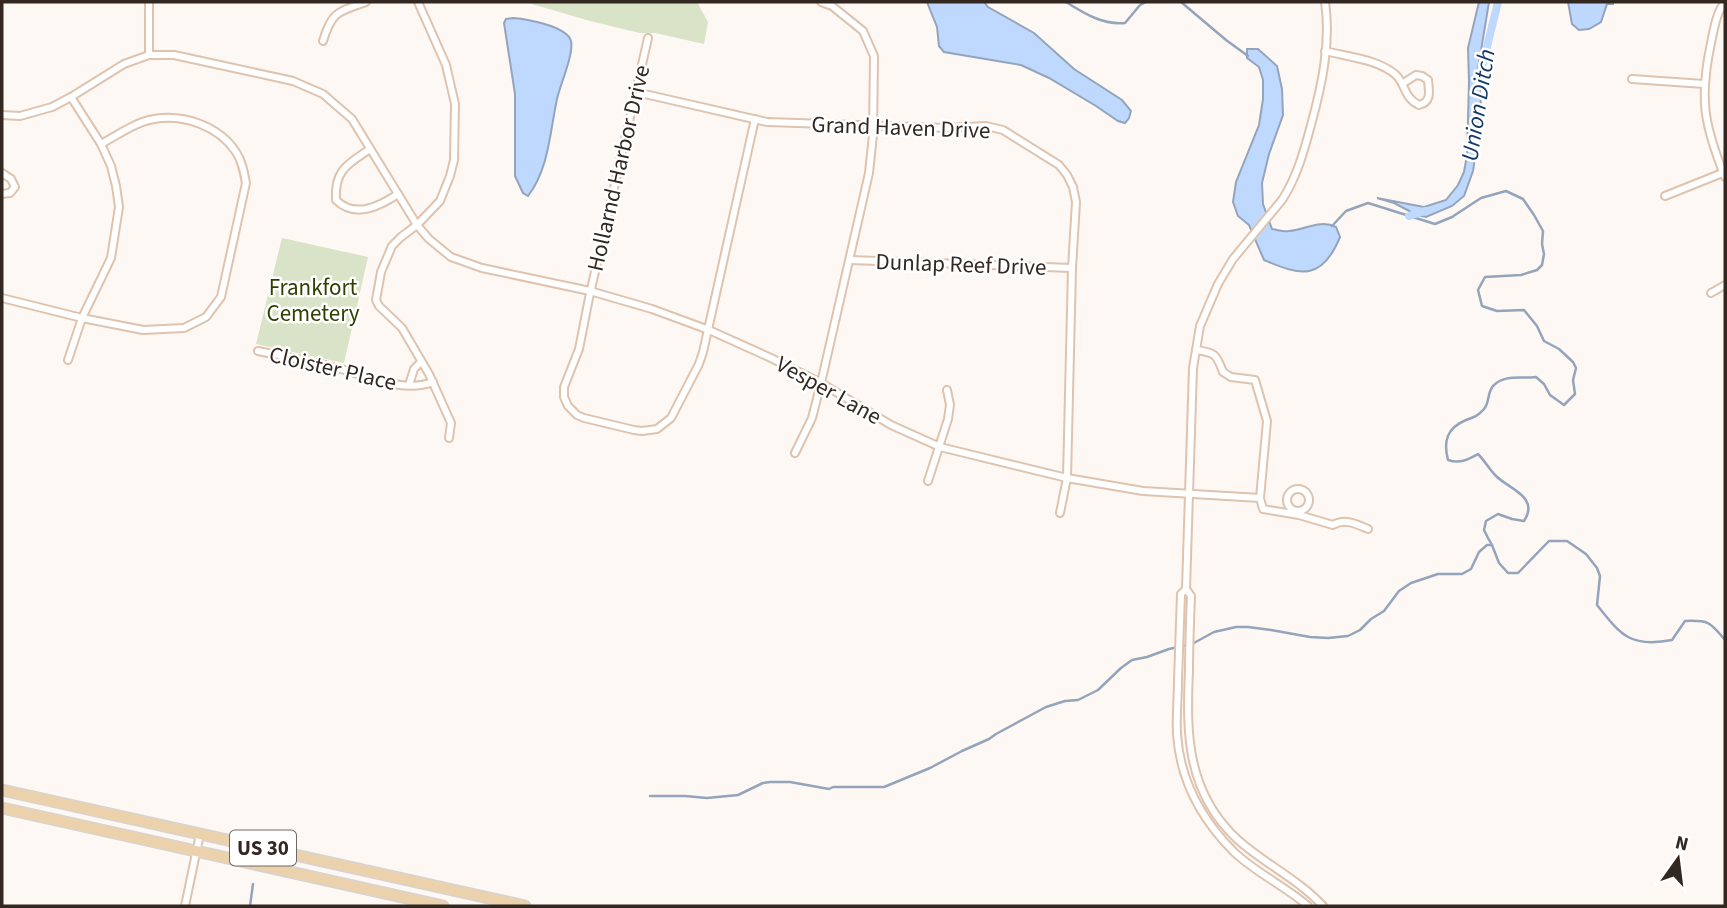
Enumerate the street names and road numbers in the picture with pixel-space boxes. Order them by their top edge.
street label: Hollarnd Harbor Drive [579,62,658,275]
street label: Grand Haven Drive [811,108,991,147]
street label: Dunlap Reef Drive [875,245,1047,284]
street label: Cloister Place [266,338,400,399]
street label: Vesper Lane [770,348,888,433]
road number: US 30 [230,830,296,866]

